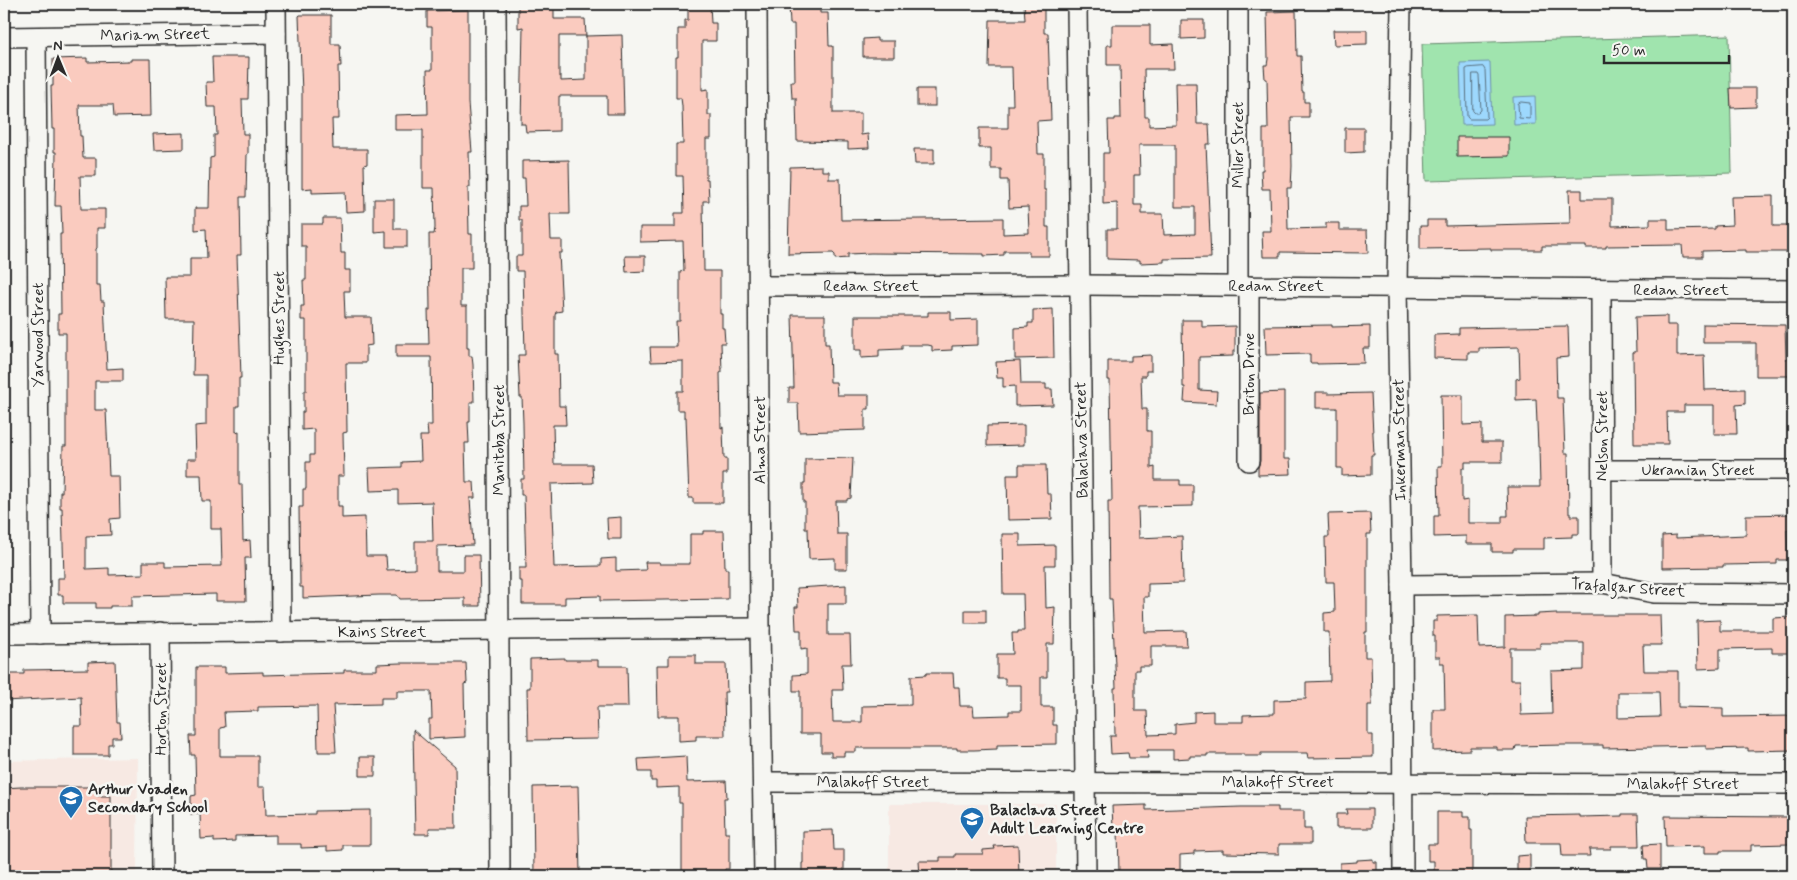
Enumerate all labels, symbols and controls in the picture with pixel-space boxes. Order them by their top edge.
street label: Mariam Street [100,24,211,46]
north arrow [32,32,82,82]
scale bar [1604,32,1730,64]
text: N [53,37,63,55]
text: 50 m [1612,41,1646,61]
street label: Miller Street [1228,102,1249,188]
street label: Hughes Street [269,271,291,365]
street label: Redan Street [823,276,919,297]
street label: Redan Street [1228,276,1324,297]
street label: Redan Street [1633,280,1729,301]
street label: Yarwood Street [28,283,49,387]
street label: Briton Drive [1239,333,1260,415]
street label: Inkerman Street [1388,378,1412,501]
street label: Balaclava Street [1070,381,1094,499]
street label: Manitoba Street [489,384,510,496]
street label: Nelson Street [1592,391,1613,481]
street label: Alma Street [750,395,771,484]
street label: Ukranian Street [1641,460,1755,481]
street label: Trafalgar Street [1570,574,1687,604]
street label: Kains Street [338,622,427,643]
street label: Horton Street [151,663,172,755]
street label: Malakoff Street [817,772,930,793]
street label: Malakoff Street [1222,772,1335,793]
street label: Malakoff Street [1627,774,1740,795]
place label: Arthur Voaden Secondary School [88,779,208,818]
school or university icon: Arthur Voaden Secondary School [58,785,84,819]
place label: Balaclava Street Adult Learning Centre [990,800,1144,841]
school or university icon: Balaclava Street Adult Learning Centre [959,806,985,840]

